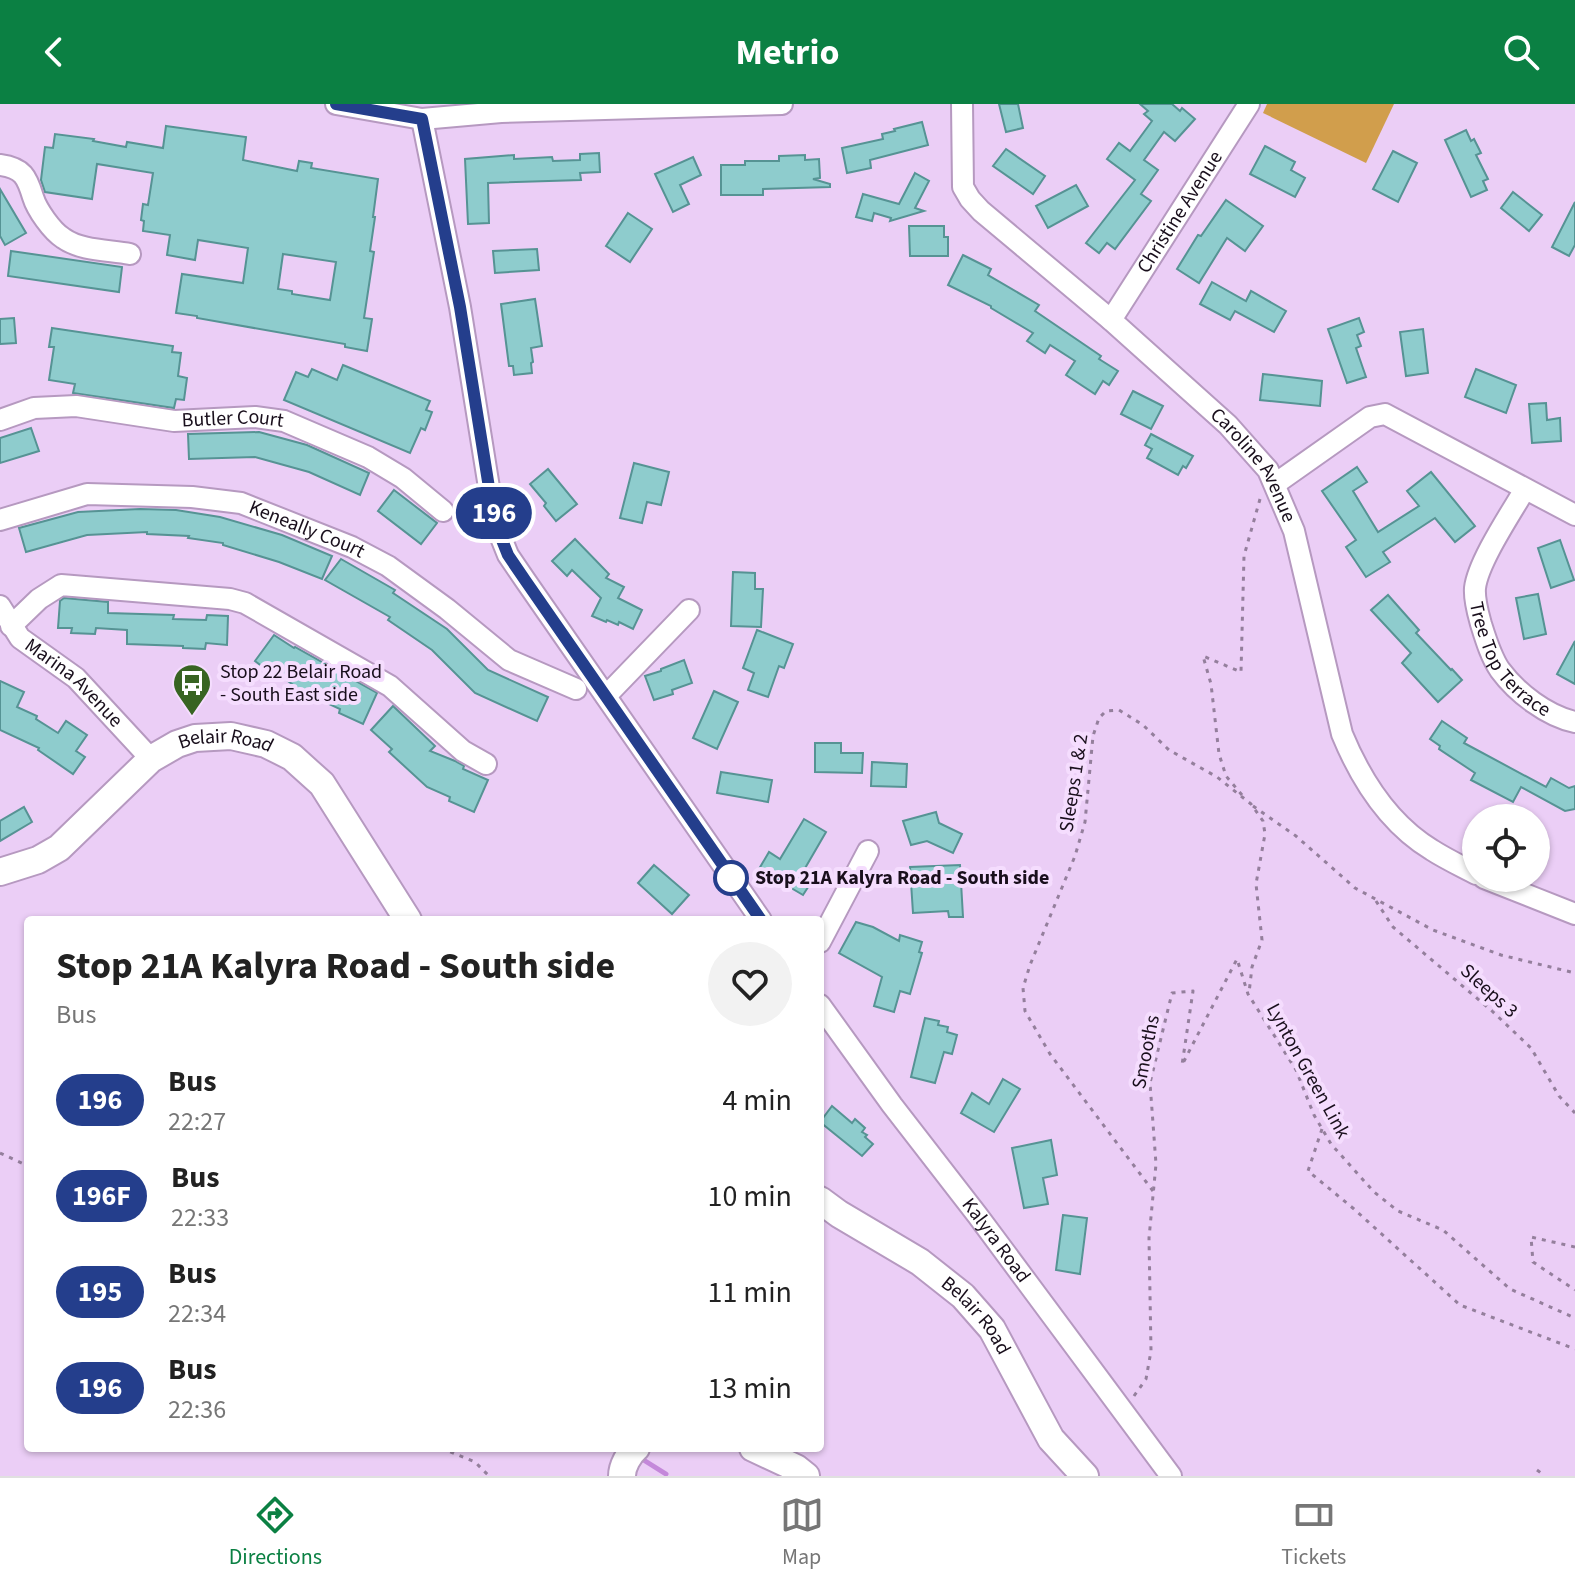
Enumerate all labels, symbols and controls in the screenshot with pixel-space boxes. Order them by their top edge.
text: Metrio [736,27,839,78]
icon: back [32,30,76,74]
icon: search [1499,30,1543,74]
street label: Christine Avenue [1130,145,1230,279]
street label: Caroline Avenue [1204,401,1303,527]
street label: Butler Court [181,403,286,435]
line badge: 196 [448,487,540,539]
text: 196 [472,493,516,533]
street label: Keneally Court [245,494,370,565]
street label: Tree Top Terrace [1462,599,1556,724]
street label: Marina Avenue [19,632,129,734]
place label: Stop 22 Belair Road - South East side [220,658,382,709]
bus stop icon: Stop 22 Belair Road - South East side [171,662,213,717]
street label: Belair Road [175,722,278,760]
street label: Sleeps 1 & 2 [1052,732,1096,834]
map controls [1462,804,1550,892]
button: locate [1462,804,1550,892]
marker: Stop 21A Kalyra Road - South side [714,861,748,895]
place label: Stop 21A Kalyra Road - South side [755,864,1049,892]
text: Stop 21A Kalyra Road - South side [56,939,615,993]
button: heart [708,942,792,1026]
street label: Sleeps 3 [1454,958,1524,1024]
text: Bus [56,996,96,1033]
street label: Lynton Green Link [1259,998,1357,1144]
street label: Smooths [1125,1013,1167,1091]
text: Bus [168,1060,216,1103]
text: 4 min [722,1079,792,1122]
text: 196 [78,1080,122,1120]
text: 22:27 [168,1103,226,1140]
text: Bus [171,1156,220,1199]
text: 10 min [708,1175,792,1218]
text: 196F [72,1176,131,1216]
street label: Kalyra Road [955,1192,1037,1289]
text: 22:33 [171,1199,229,1236]
text: Bus [168,1252,216,1295]
street label: Belair Road [935,1270,1017,1360]
text: 11 min [708,1271,792,1314]
text: 195 [78,1272,122,1312]
text: 22:34 [168,1295,226,1332]
text: Bus [168,1348,216,1391]
text: 13 min [708,1367,792,1410]
text: 196 [78,1368,122,1408]
text: 22:36 [168,1391,226,1428]
tab: Directions [229,1493,322,1573]
tab: Map [780,1493,824,1573]
tab: Tickets [1281,1493,1346,1573]

